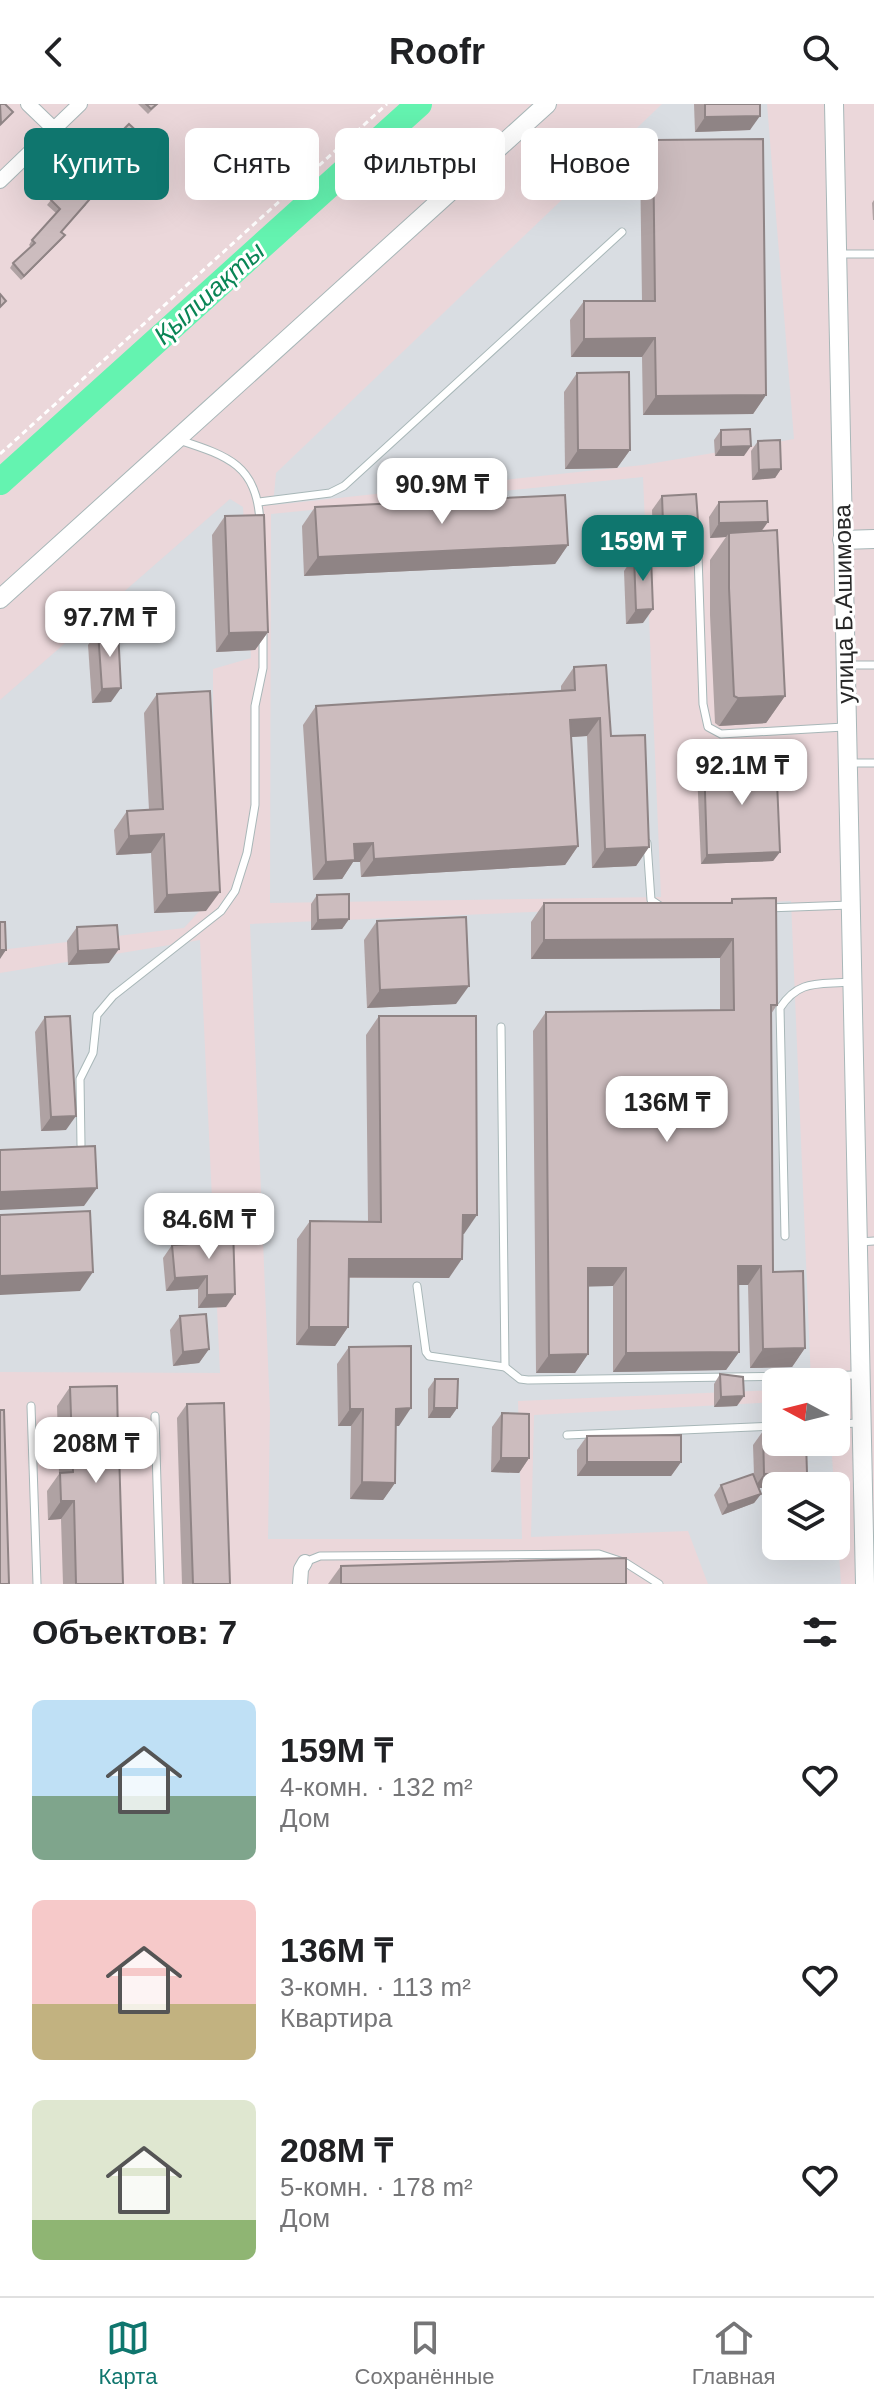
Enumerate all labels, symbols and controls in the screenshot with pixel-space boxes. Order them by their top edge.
icon: back [32,30,76,74]
icon: search [798,30,842,74]
text: Roofr [389,31,485,72]
chip: Купить [24,128,169,200]
chip: Снять [185,128,319,200]
chip: Фильтры [335,128,505,200]
chip: Новое [521,128,658,200]
water label: Қылшақты [148,236,270,350]
pin: 90.9M ₸ [368,458,516,526]
text: 90.9M ₸ [395,469,489,499]
street label: улица Б.Ашимова [828,503,859,704]
pin: 159M ₸ [578,515,708,583]
text: 159M ₸ [600,526,686,556]
pin: 97.7M ₸ [36,591,184,659]
text: 97.7M ₸ [63,602,157,632]
pin: 92.1M ₸ [668,739,816,807]
text: 92.1M ₸ [695,750,789,780]
pin: 136M ₸ [602,1076,732,1144]
text: 136M ₸ [624,1087,710,1117]
pin: 84.6M ₸ [135,1193,283,1261]
text: 84.6M ₸ [162,1204,256,1234]
north arrow [762,1368,850,1456]
map controls [762,1368,850,1560]
pin: 208M ₸ [31,1417,161,1485]
text: 208M ₸ [53,1428,139,1458]
button: layers [762,1472,850,1560]
icon: filters [798,1610,842,1654]
text: Объектов: 7 [32,1613,237,1651]
text: 159M ₸ [280,1731,393,1769]
icon: home [96,1732,192,1828]
icon: heart [798,1758,842,1802]
text: 4-комн. · 132 m² [280,1772,473,1802]
text: Дом [280,1803,330,1833]
text: 136M ₸ [280,1931,393,1969]
icon: home [96,1932,192,2028]
icon: heart [798,1958,842,2002]
text: 3-комн. · 113 m² [280,1972,471,2002]
text: Квартира [280,2003,392,2033]
text: 208M ₸ [280,2131,393,2169]
icon: home [96,2132,192,2228]
icon: heart [798,2158,842,2202]
text: 5-комн. · 178 m² [280,2172,473,2202]
text: Дом [280,2203,330,2233]
tab: Карта [99,2316,157,2390]
tab: Сохранённые [355,2316,495,2390]
tab: Главная [692,2316,775,2390]

